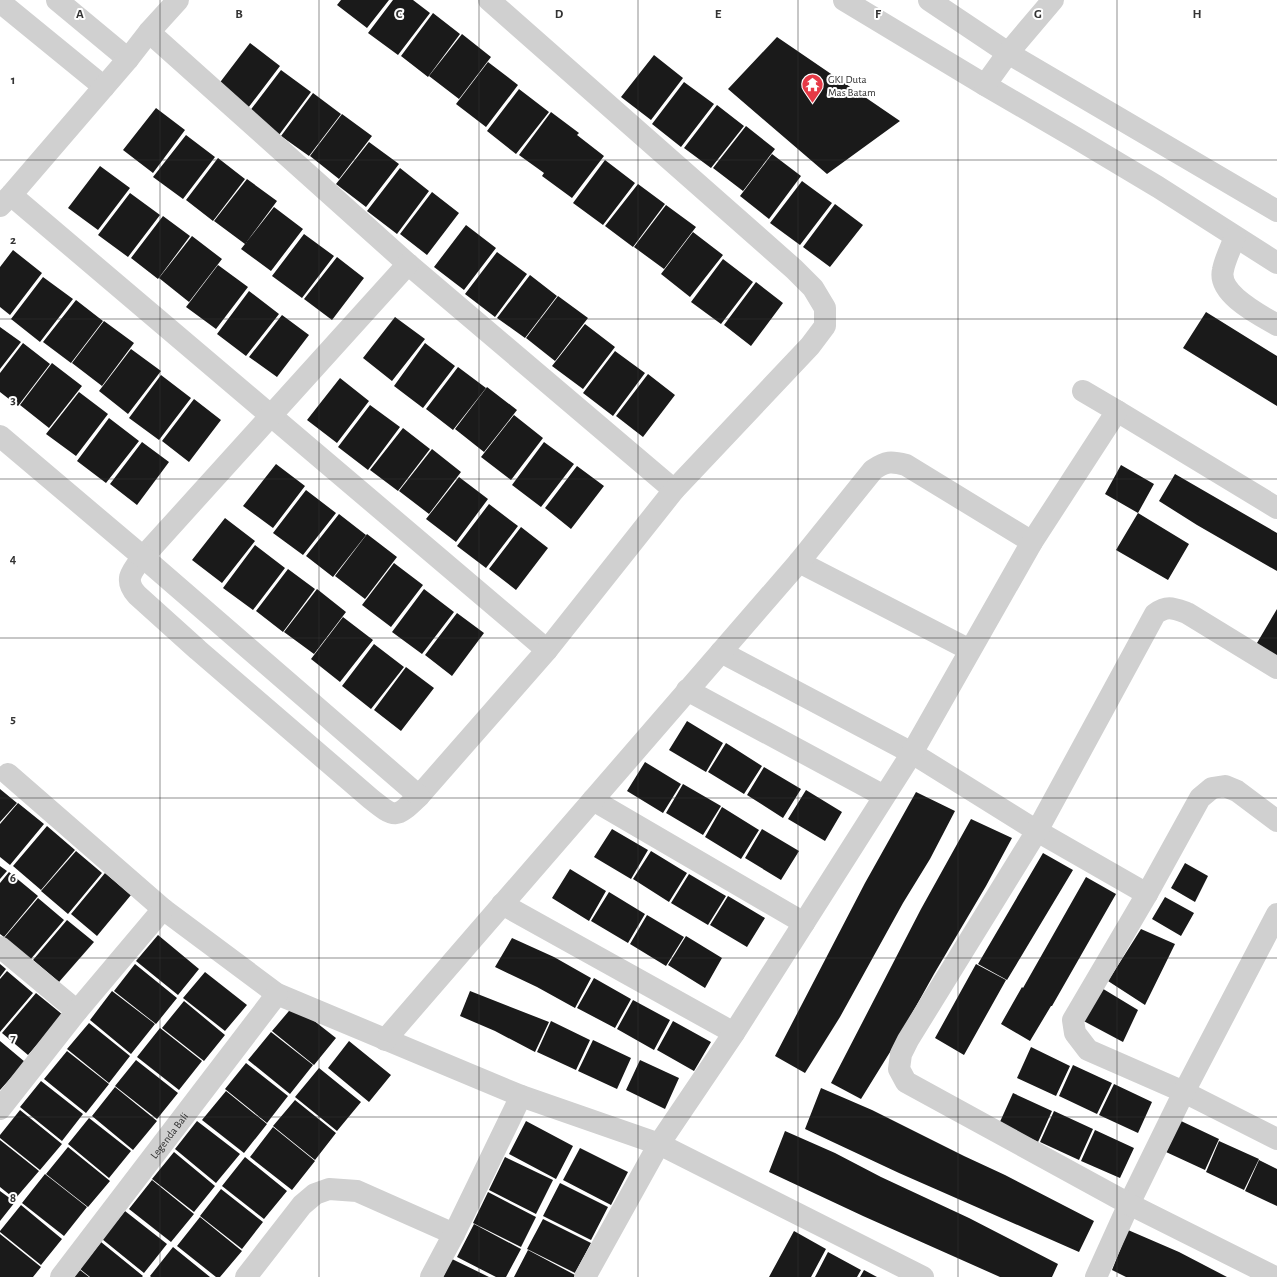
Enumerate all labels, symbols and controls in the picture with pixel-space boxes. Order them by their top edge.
text: A [76,8,84,21]
text: B [235,8,243,21]
text: C [396,8,403,21]
text: D [555,8,564,21]
text: E [715,8,722,21]
text: F [875,8,882,21]
text: G [1034,8,1042,21]
text: H [1192,8,1202,21]
temple icon: GKI Duta Mas Batam [799,72,825,105]
text: 1 [11,74,15,87]
place label: GKI Duta Mas Batam [828,74,876,98]
text: 2 [10,234,16,247]
text: 3 [10,394,16,407]
text: 4 [10,553,17,566]
text: 5 [10,713,16,726]
text: 6 [10,872,16,885]
text: 7 [10,1032,16,1045]
street label: Legenda Bali [148,1111,190,1161]
text: 8 [10,1192,16,1205]

